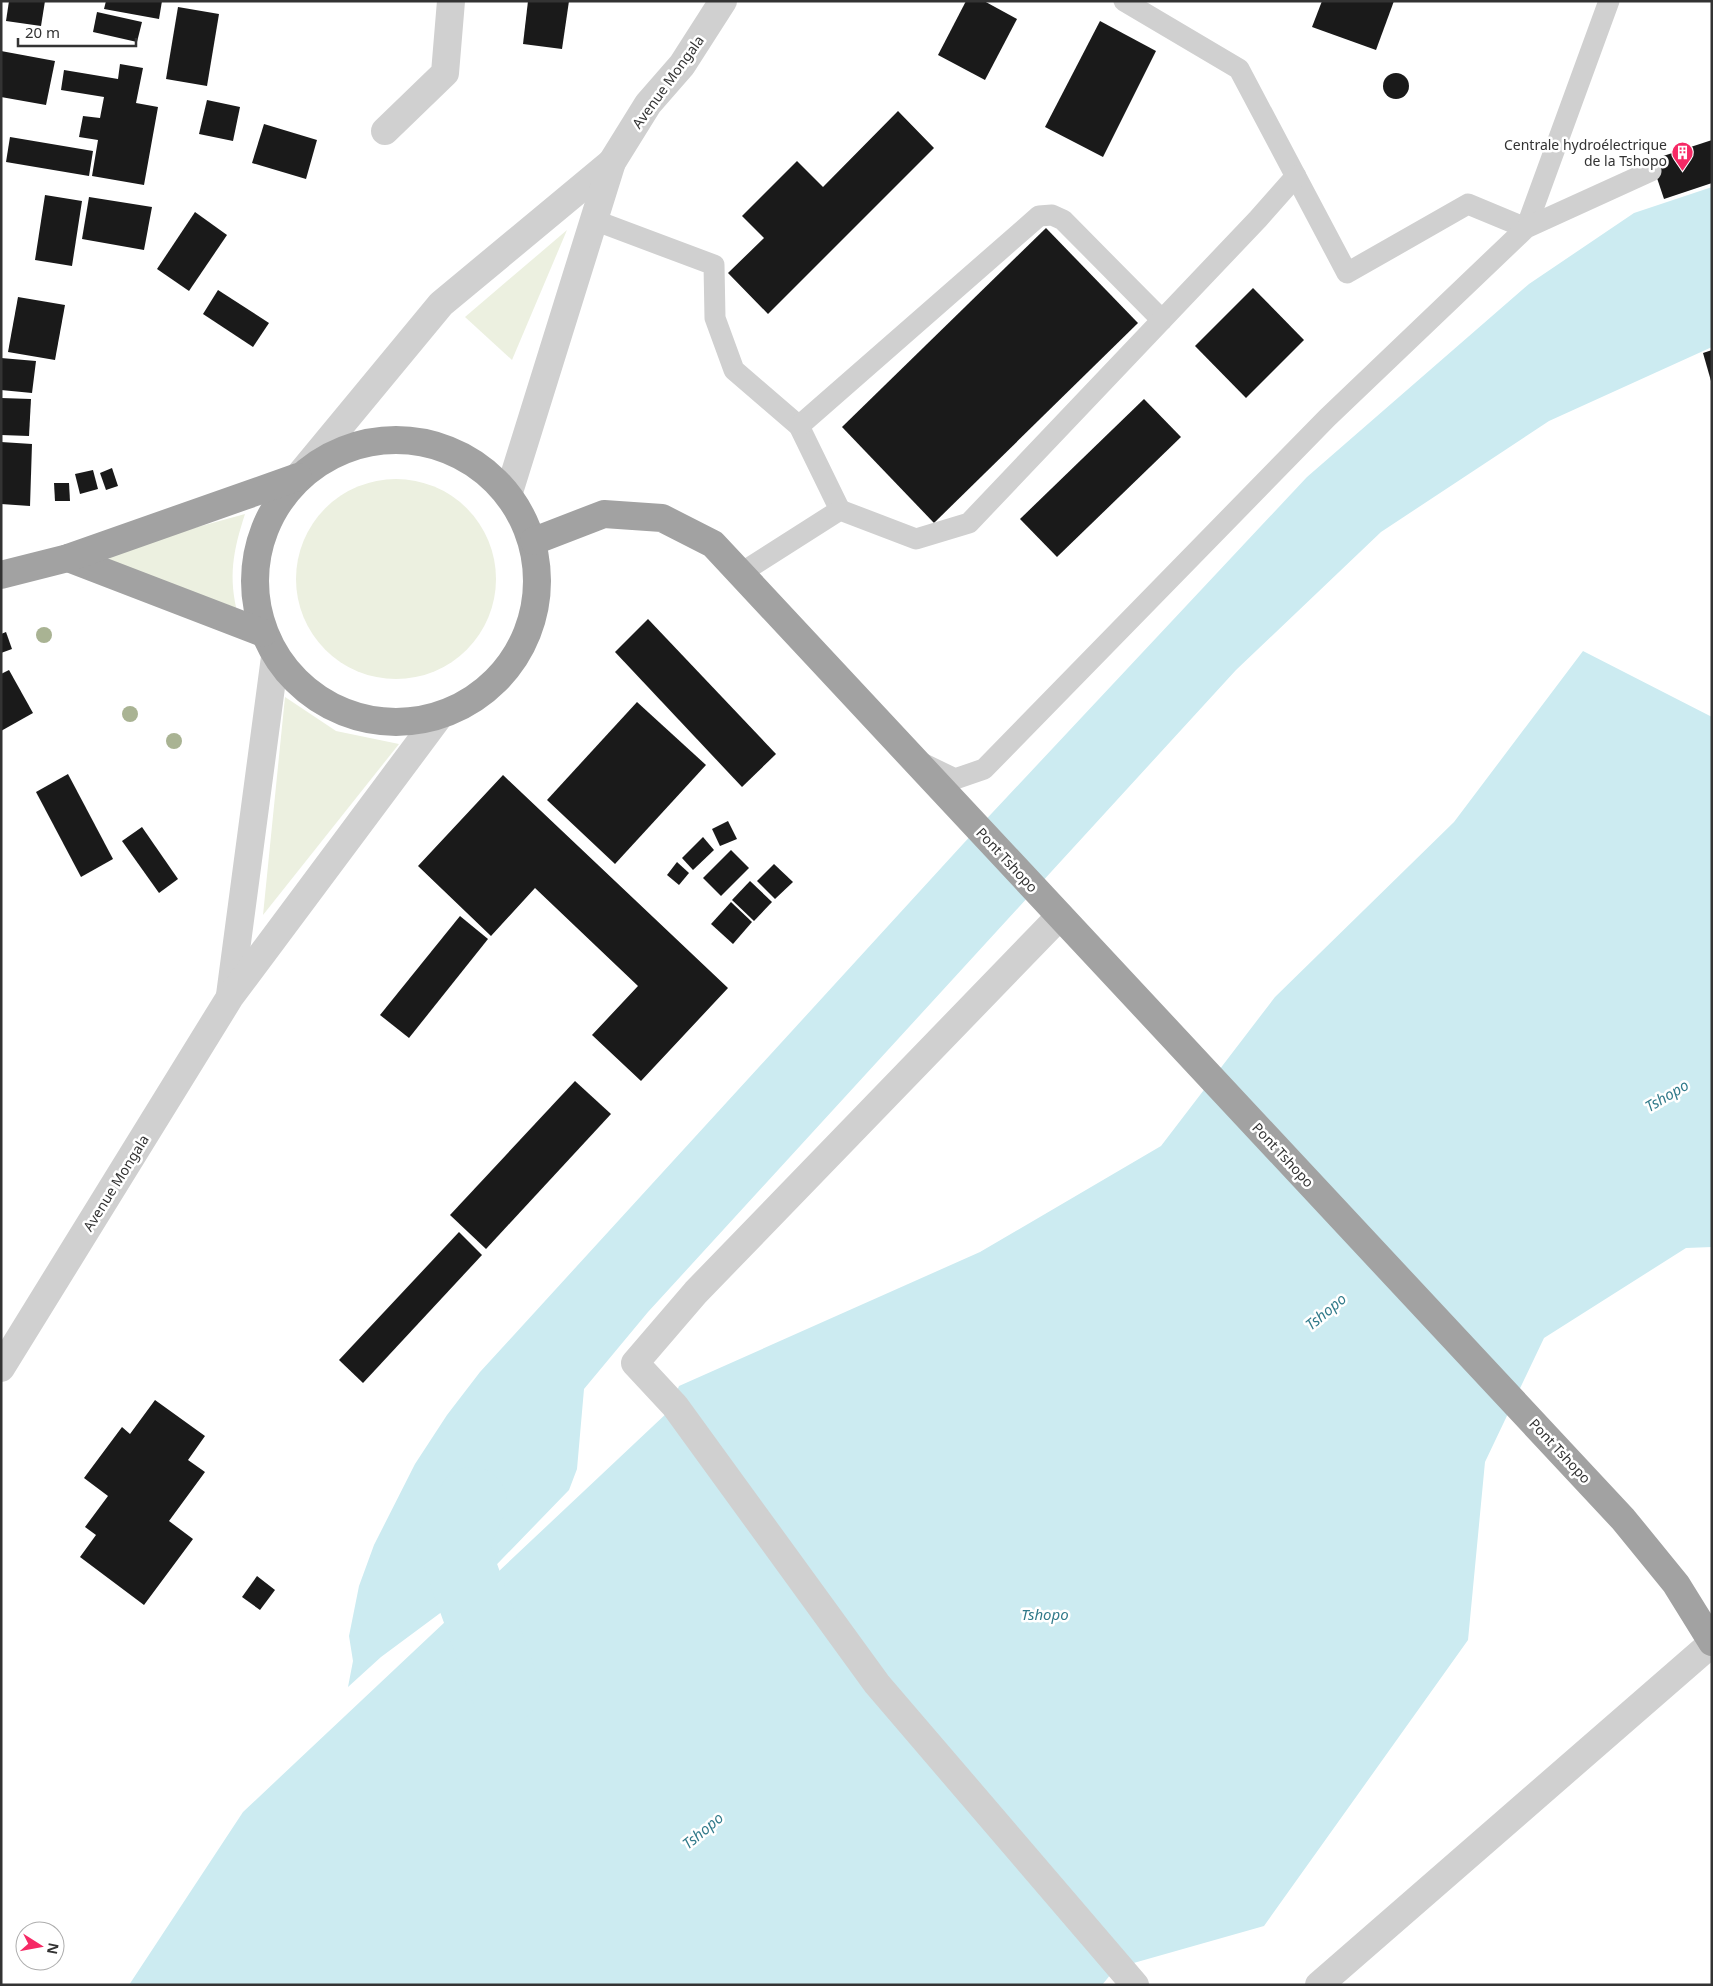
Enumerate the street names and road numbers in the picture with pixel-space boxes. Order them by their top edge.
street label: Avenue Mongala [627,31,708,132]
street label: Pont Tshopo [972,823,1042,896]
street label: Pont Tshopo [1248,1118,1318,1191]
street label: Avenue Mongala [78,1131,153,1235]
street label: Pont Tshopo [1525,1414,1595,1487]

